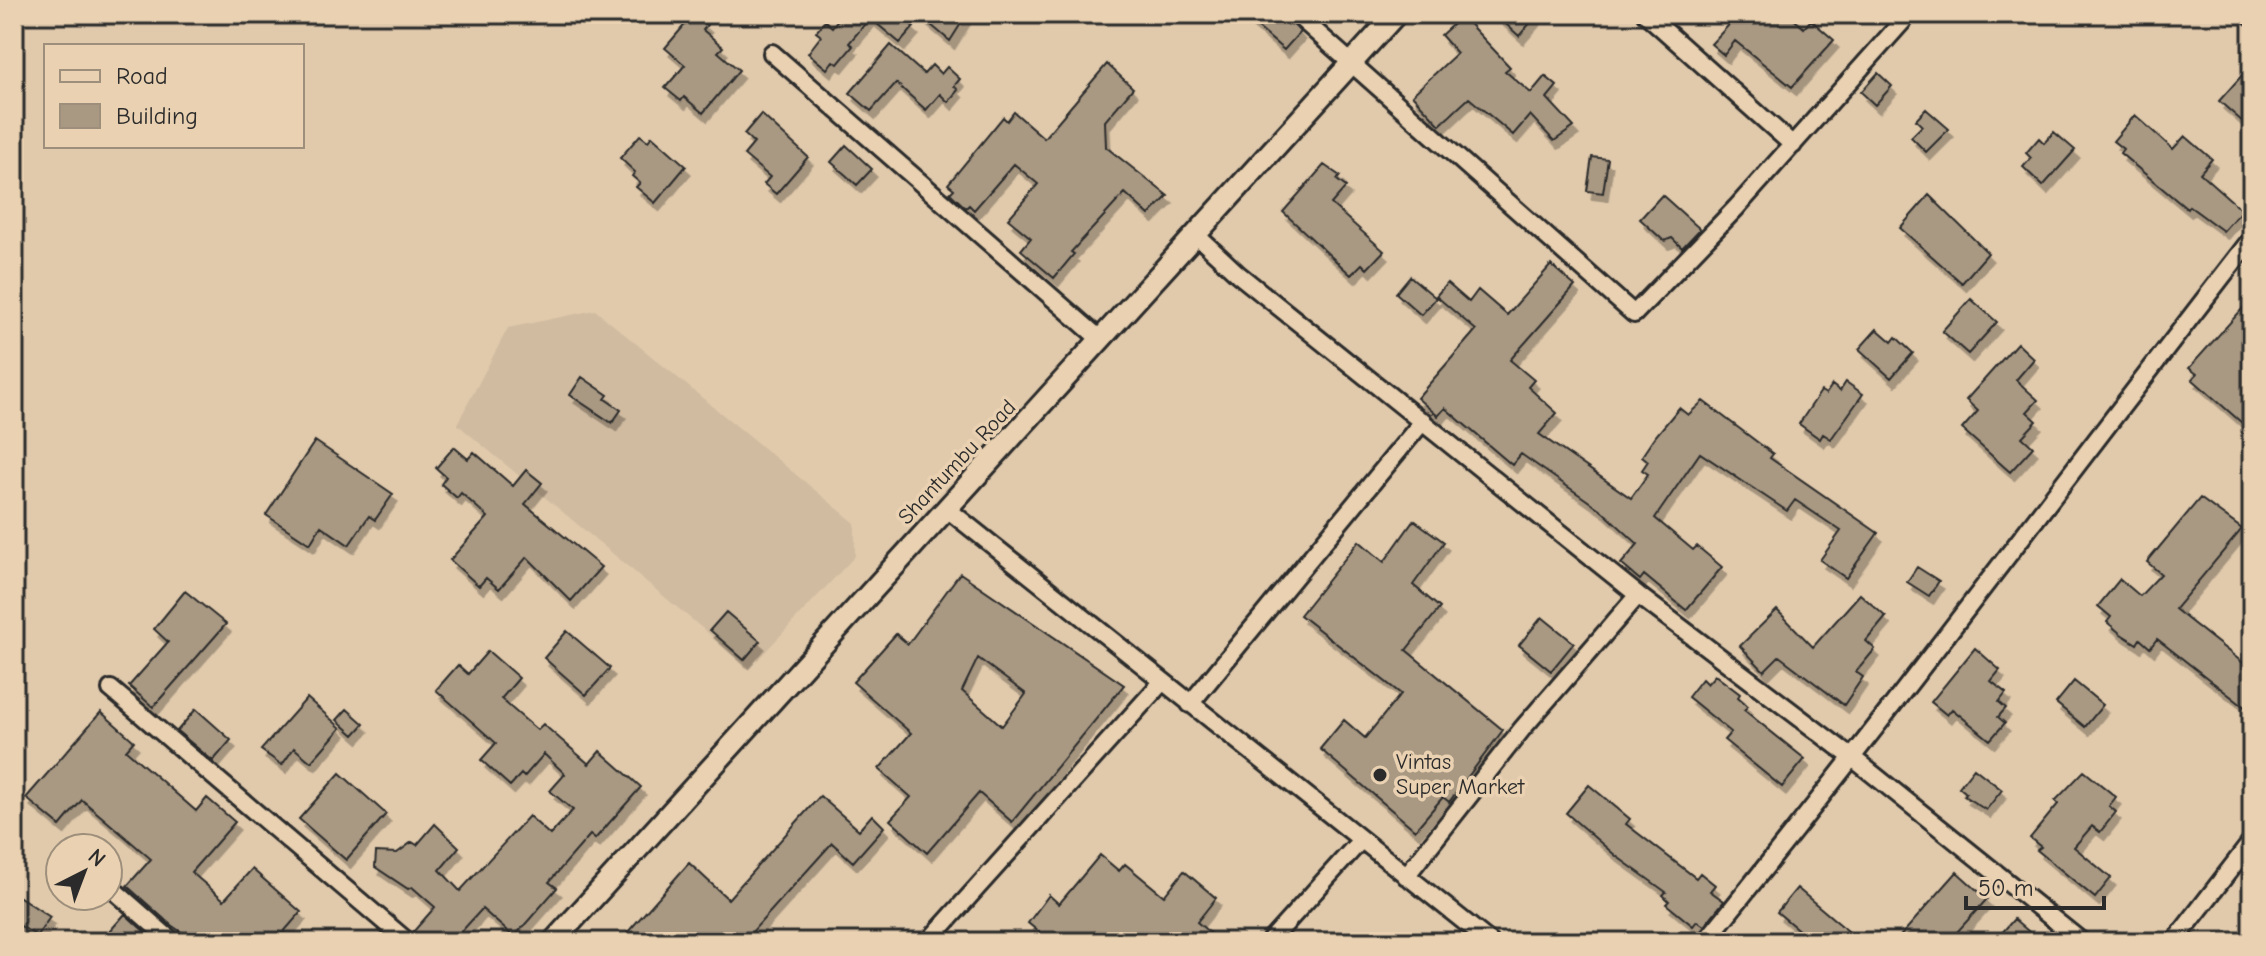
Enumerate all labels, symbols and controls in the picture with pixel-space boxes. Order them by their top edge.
legend [44,44,304,148]
text: Road [116,62,168,90]
text: Building [116,102,198,130]
street label: Shantumbu Road [893,394,1021,530]
place label: Vintas Super Market [1396,749,1525,800]
marker: Vintas Super Market [1371,766,1389,784]
north arrow [44,832,124,912]
text: N [83,843,111,872]
scale bar [1966,860,2104,910]
text: 50 m [1978,874,2034,902]

